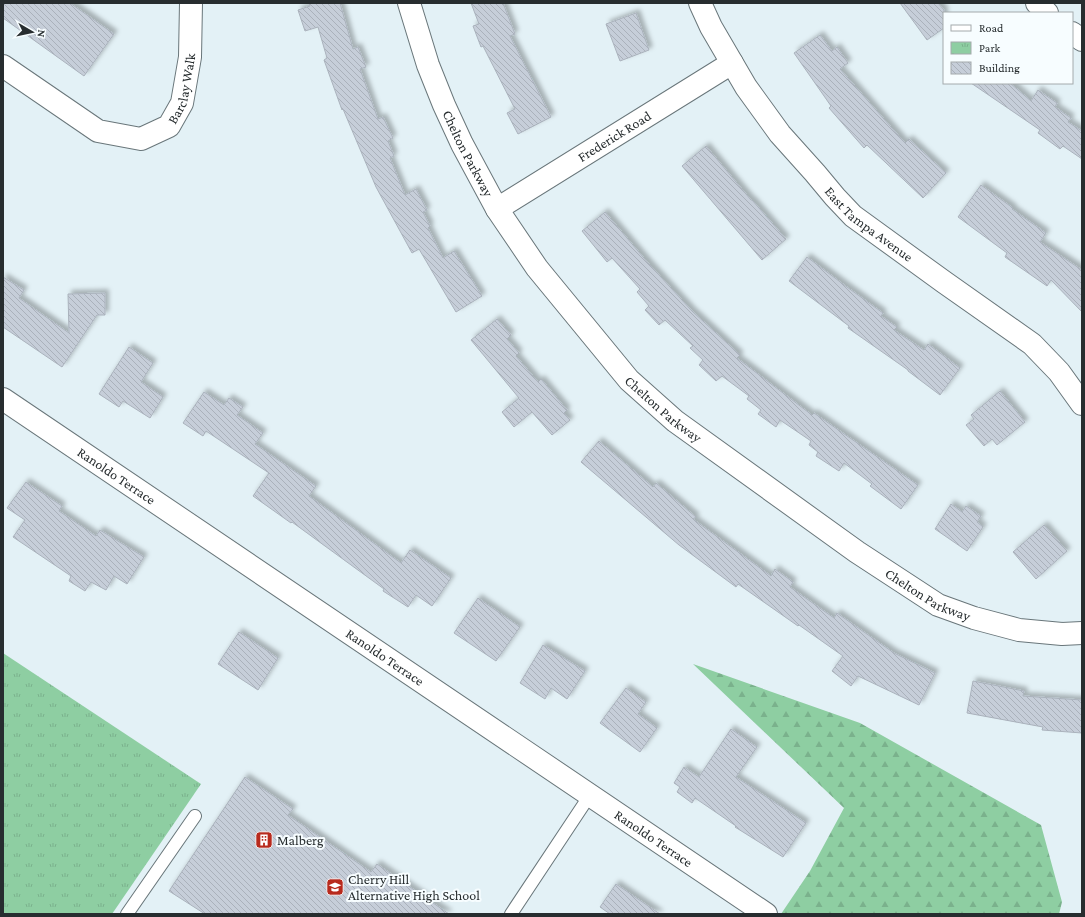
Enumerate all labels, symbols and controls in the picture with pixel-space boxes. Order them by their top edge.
north arrow [12,12,52,52]
legend [943,12,1073,84]
text: Road [979,21,1004,35]
text: N [35,29,48,39]
text: Park [979,41,1001,55]
street label: Barclay Walk [164,53,198,127]
text: Building [979,61,1020,75]
street label: Frederick Road [575,107,654,165]
street label: Chelton Parkway [439,108,497,200]
street label: East Tampa Avenue [822,183,916,265]
street label: Chelton Parkway [622,372,705,446]
street label: Ranoldo Terrace [75,444,159,508]
street label: Chelton Parkway [882,565,973,624]
street label: Ranoldo Terrace [343,625,427,689]
street label: Ranoldo Terrace [612,806,696,870]
building icon: Malberg [254,830,274,850]
place label: Malberg [277,832,324,848]
place label: Cherry Hill Alternative High School [348,871,480,903]
school or university icon: Cherry Hill Alternative High School [325,877,345,897]

